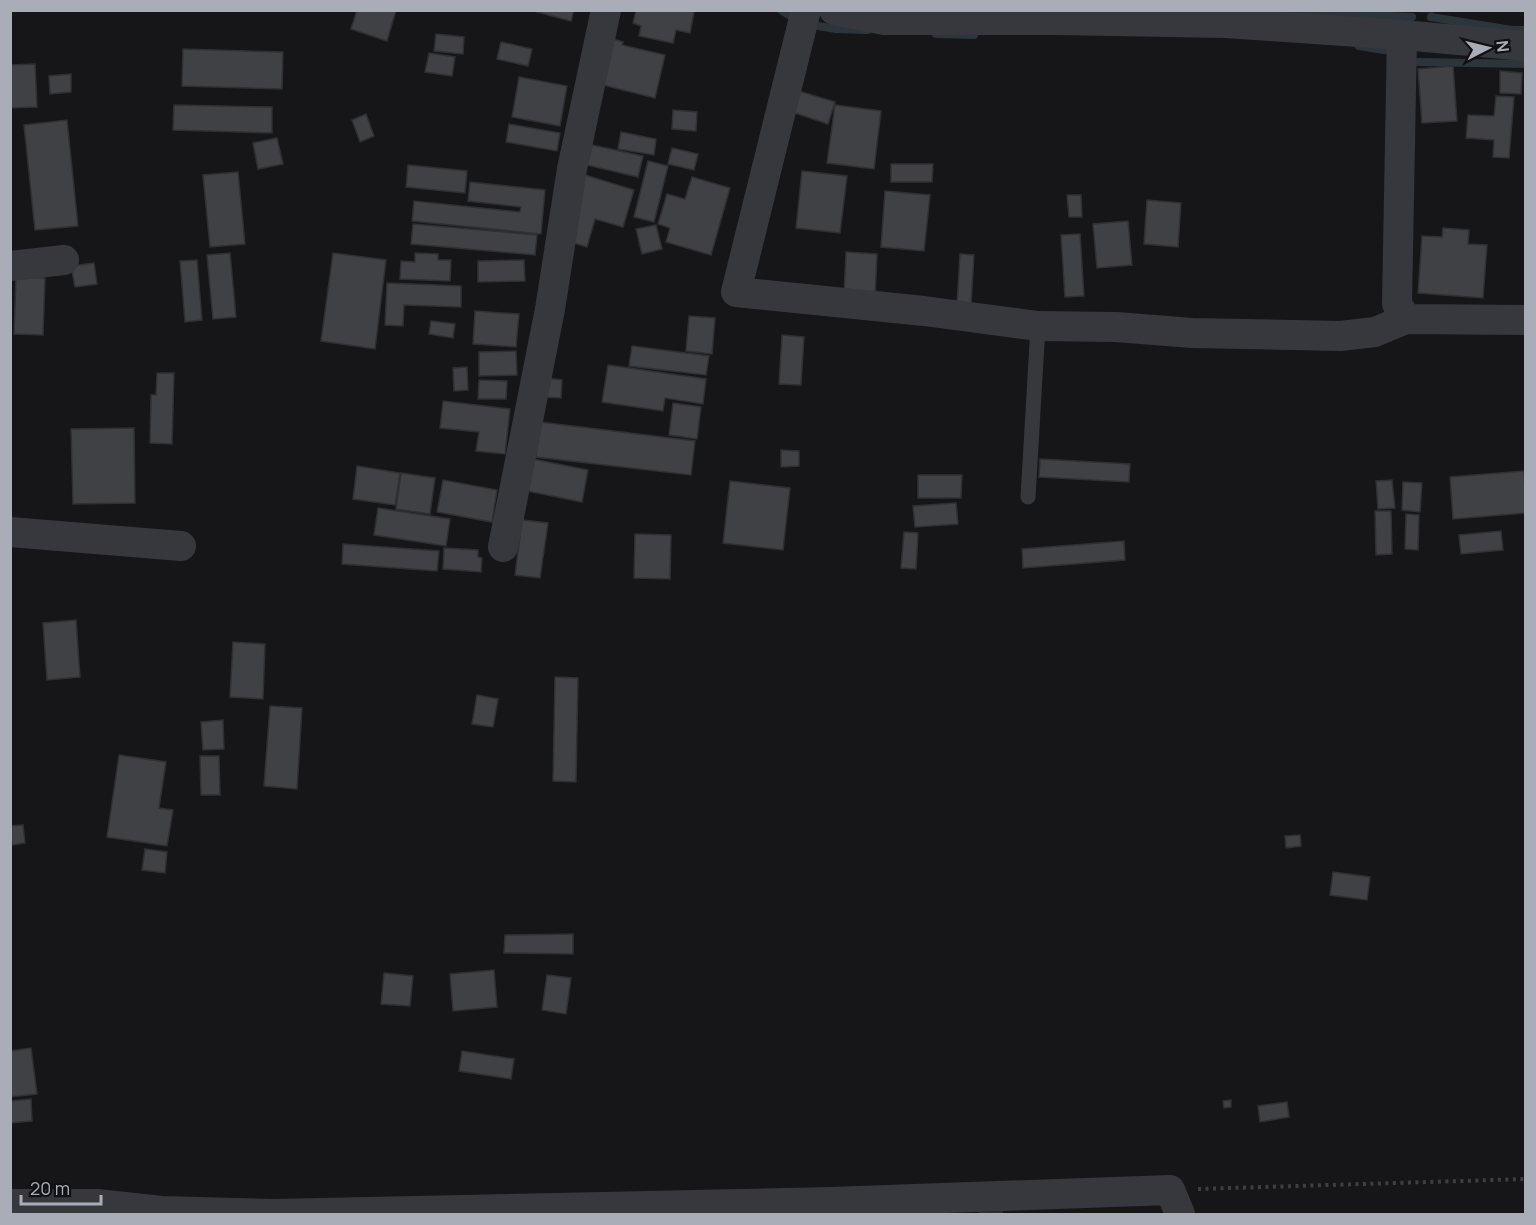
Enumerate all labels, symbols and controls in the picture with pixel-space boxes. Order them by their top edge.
north arrow [1458,18,1518,78]
text: N [1491,39,1515,53]
scale bar [21,1168,100,1206]
text: 20 m [30,1176,70,1200]

